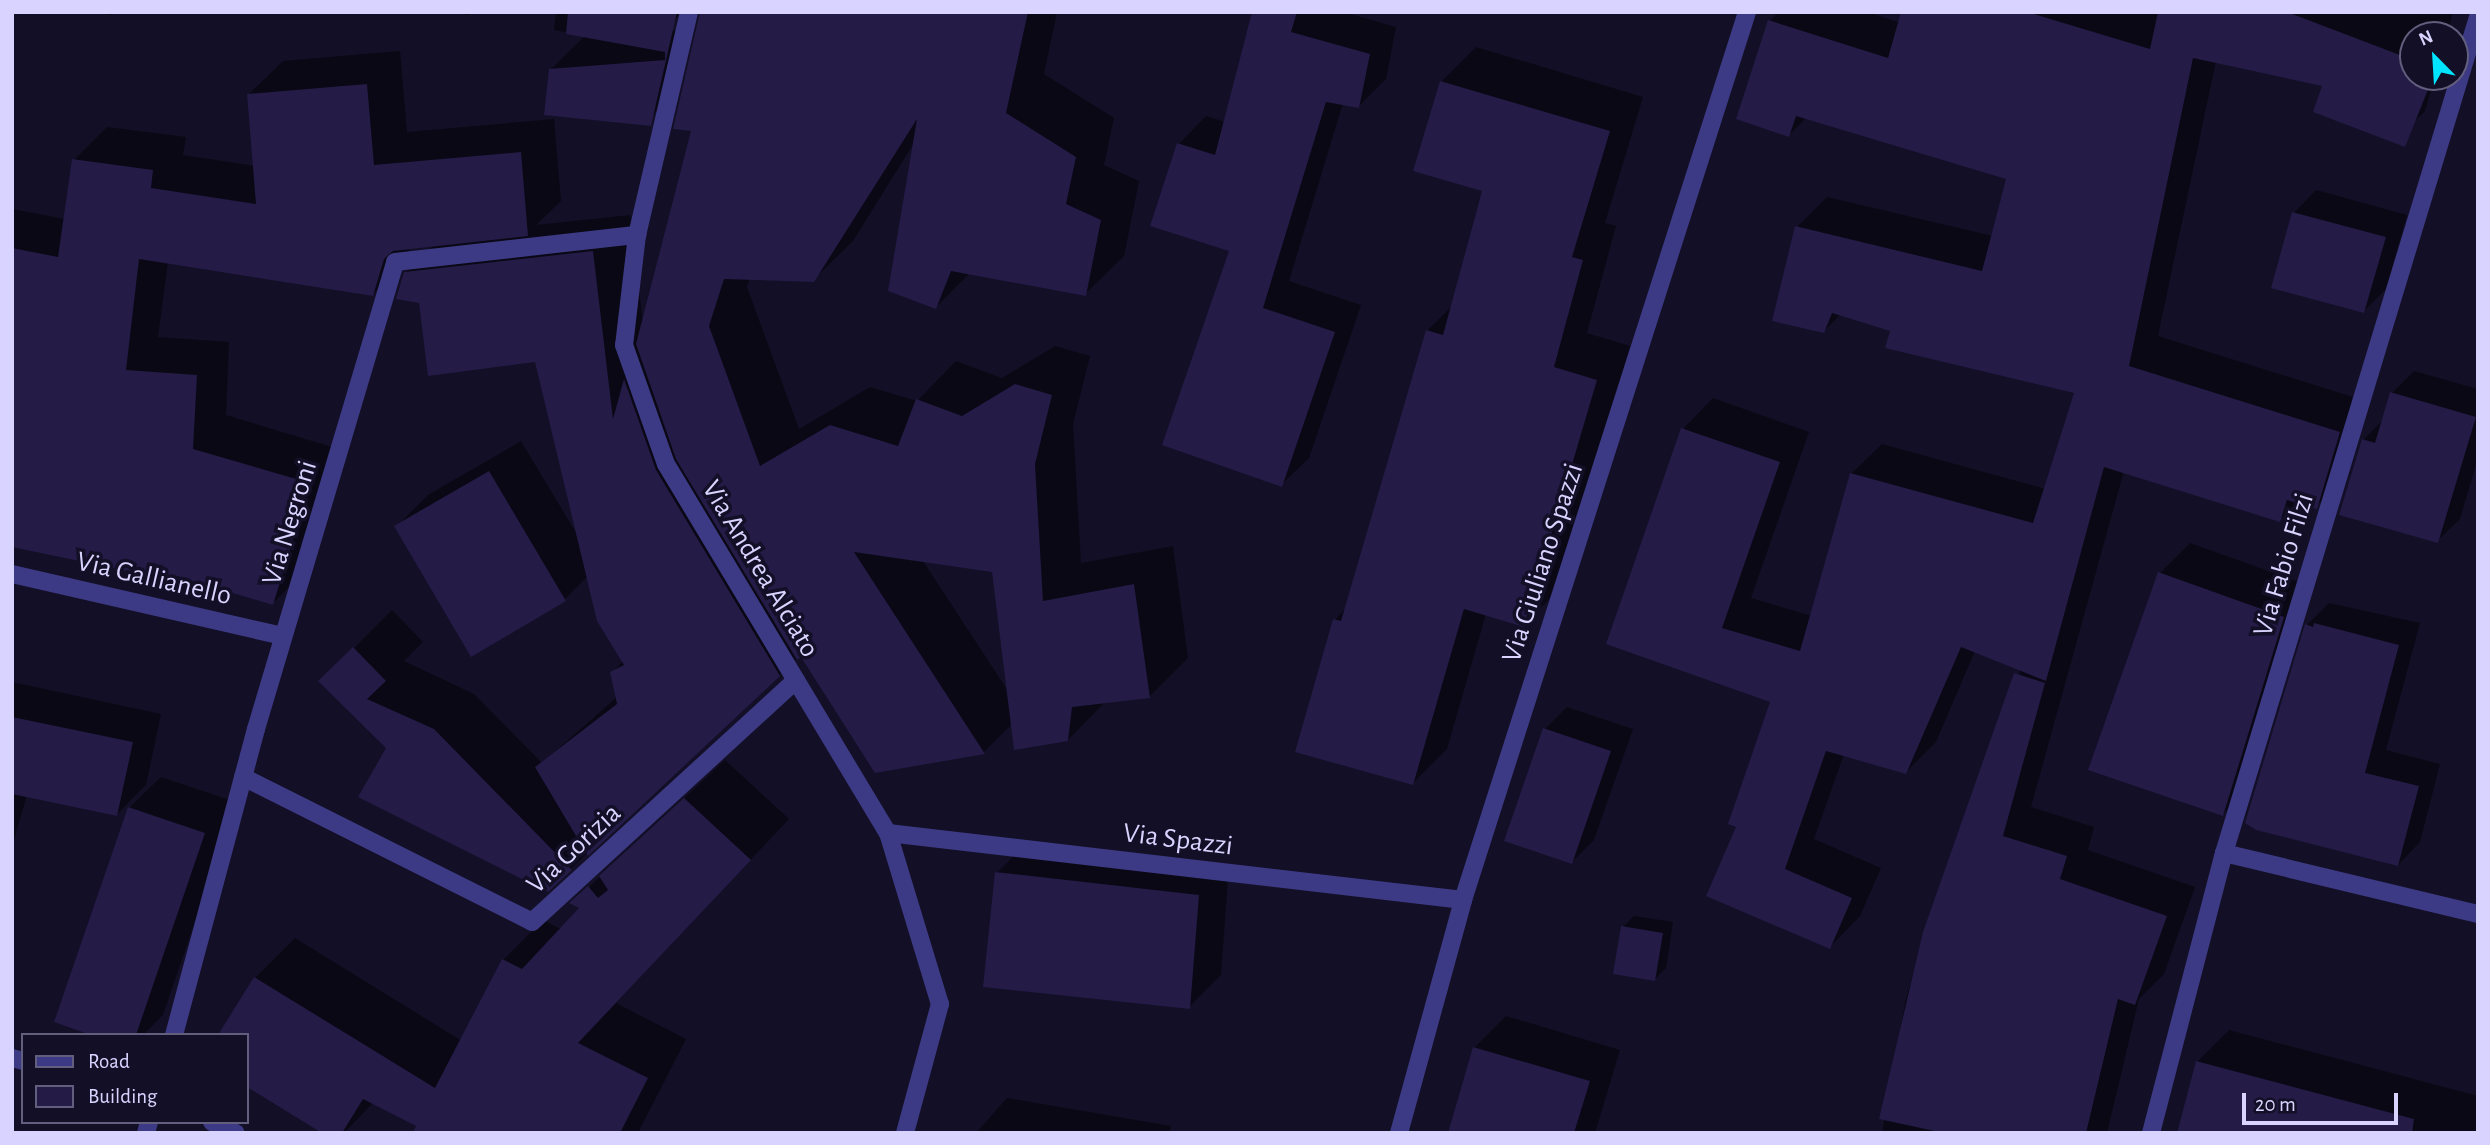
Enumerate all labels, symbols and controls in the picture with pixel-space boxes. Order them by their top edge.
north arrow [2399,21,2469,91]
text: N [2416,27,2436,50]
street label: Via Negroni [255,457,325,589]
street label: Via Giuliano Spazzi [1495,459,1591,667]
street label: Via Andrea Alciato [694,474,826,664]
street label: Via Fabio Filzi [2246,489,2322,641]
street label: Via Gallianello [73,545,235,613]
street label: Via Gorizia [520,797,628,901]
street label: Via Spazzi [1121,817,1235,863]
legend [21,1033,248,1124]
text: Road [88,1051,130,1072]
scale bar [2245,1078,2401,1122]
text: Building [88,1086,157,1107]
text: 20 m [2255,1094,2296,1115]

